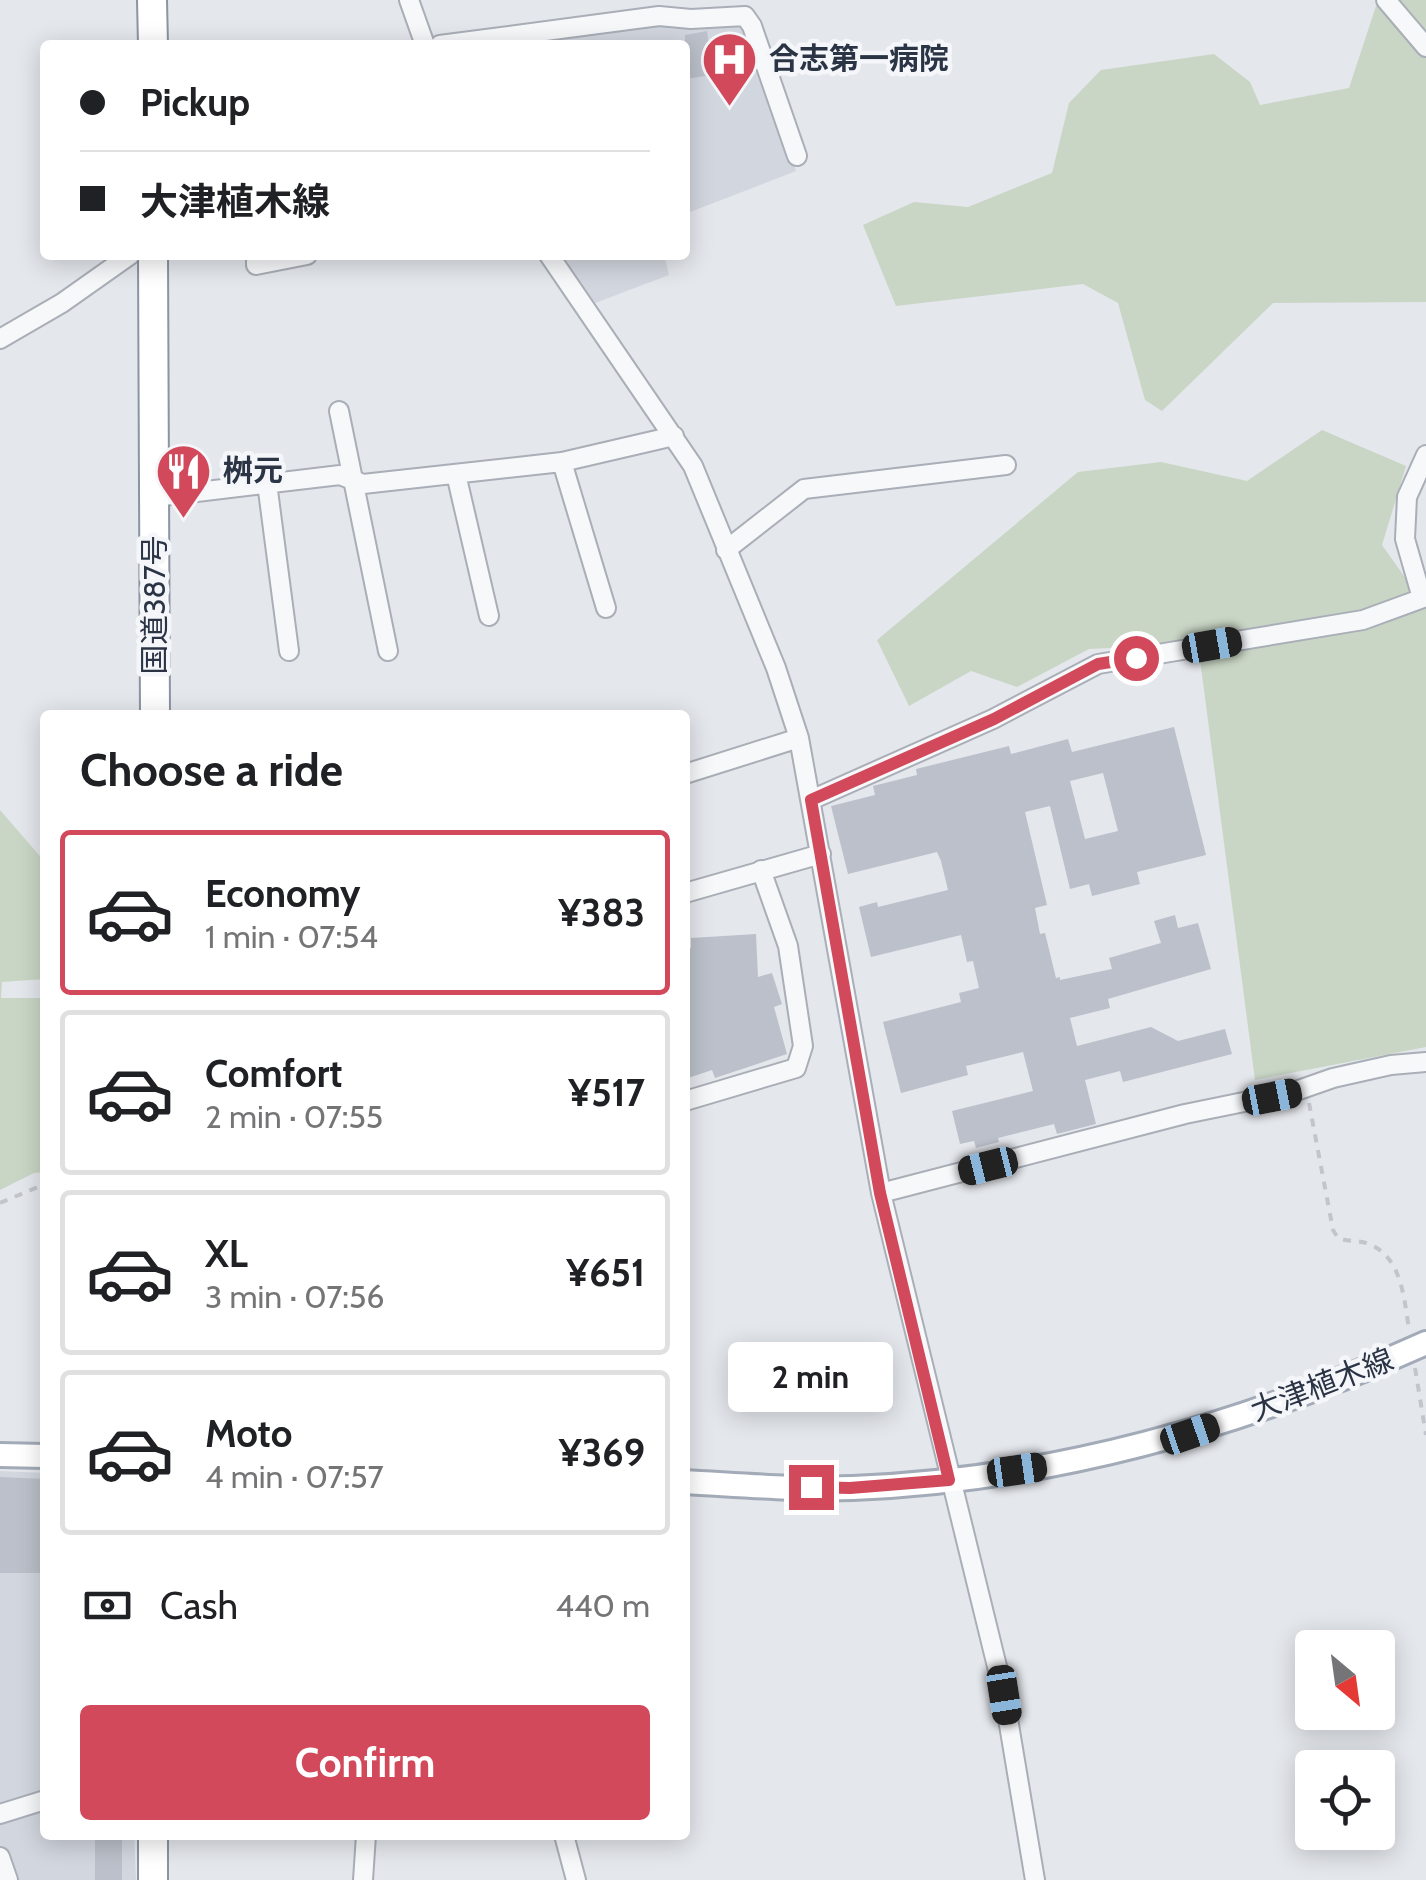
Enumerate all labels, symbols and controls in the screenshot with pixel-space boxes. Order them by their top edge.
hospital icon: 合志第一病院 [700,29,760,108]
place label: 合志第一病院 [769,40,949,77]
text: Pickup [140,79,250,126]
text: 大津植木線 [140,178,330,225]
restaurant icon: 桝元 [154,441,214,520]
place label: 桝元 [223,452,283,489]
street label: 国道387号 [136,535,173,675]
car [1180,625,1244,665]
route start [1114,636,1159,681]
text: Choose a ride [80,743,343,797]
icon: car [85,868,175,958]
text: Economy [205,870,360,917]
text: ¥383 [558,889,645,936]
text: 1 min · 07:54 [205,917,378,956]
icon: car [85,1048,175,1138]
text: Comfort [205,1050,342,1097]
text: ¥517 [568,1069,645,1116]
car [1240,1077,1304,1117]
text: 2 min · 07:55 [205,1097,383,1136]
car [955,1144,1021,1188]
icon: car [85,1228,175,1318]
text: XL [205,1230,248,1277]
text: ¥651 [566,1249,645,1296]
text: 3 min · 07:56 [205,1277,385,1316]
street label: 大津植木線 [1245,1340,1398,1429]
callout: 2 min [728,1342,894,1412]
text: 2 min [772,1357,849,1396]
icon: car [85,1408,175,1498]
text: Moto [205,1410,292,1457]
car [1157,1410,1223,1458]
text: ¥369 [559,1429,645,1476]
car [985,1451,1049,1489]
text: 4 min · 07:57 [205,1457,384,1496]
route end [789,1465,834,1510]
icon: cash [80,1578,135,1633]
text: Cash [160,1582,238,1629]
text: 440 m [555,1586,650,1625]
north arrow [1295,1630,1395,1730]
map controls [1295,1630,1395,1850]
car [984,1663,1024,1727]
button: Confirm [80,1705,650,1820]
button: locate [1295,1750,1395,1850]

